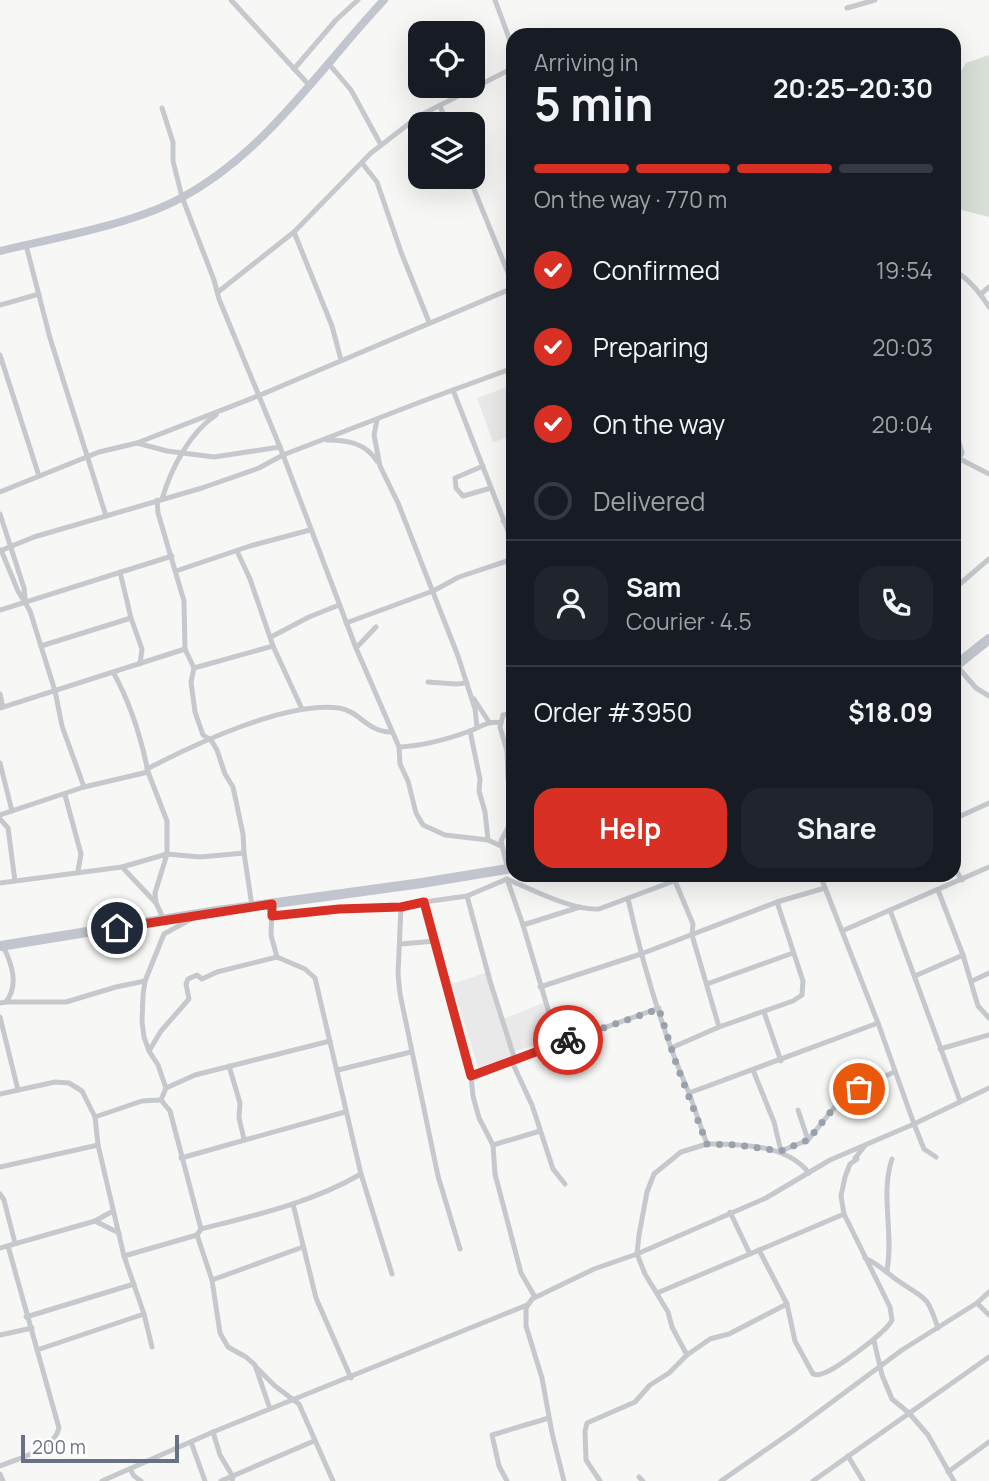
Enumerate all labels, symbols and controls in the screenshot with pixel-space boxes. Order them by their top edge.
map controls [408,21,485,189]
button: locate [408,21,485,98]
text: Arriving in [534,46,639,78]
text: 20:25–20:30 [773,70,933,106]
text: 5 min [534,72,653,135]
button: layers [408,112,485,189]
text: On the way · 770 m [534,183,727,215]
icon: check [534,251,572,289]
text: Confirmed [593,252,720,288]
text: 19:54 [876,254,933,286]
icon: check [534,328,572,366]
text: Preparing [593,329,709,365]
text: 20:03 [872,331,933,363]
icon: check [534,405,572,443]
text: On the way [593,406,725,442]
text: 20:04 [871,408,933,440]
text: Delivered [593,483,705,519]
button: person [534,566,608,640]
button: phone [859,566,933,640]
text: Sam [626,569,681,605]
text: Courier · 4.5 [626,605,752,637]
text: Order #3950 [534,694,692,730]
text: $18.09 [848,694,933,730]
button: Help [534,788,727,868]
button: Share [741,788,933,868]
pin [87,898,147,958]
icon: home [98,909,136,947]
courier [533,1005,603,1075]
icon: bike [549,1021,587,1059]
pin [829,1059,889,1119]
icon: bag [840,1070,878,1108]
scale bar [21,1432,178,1464]
text: 200 m [32,1434,86,1460]

